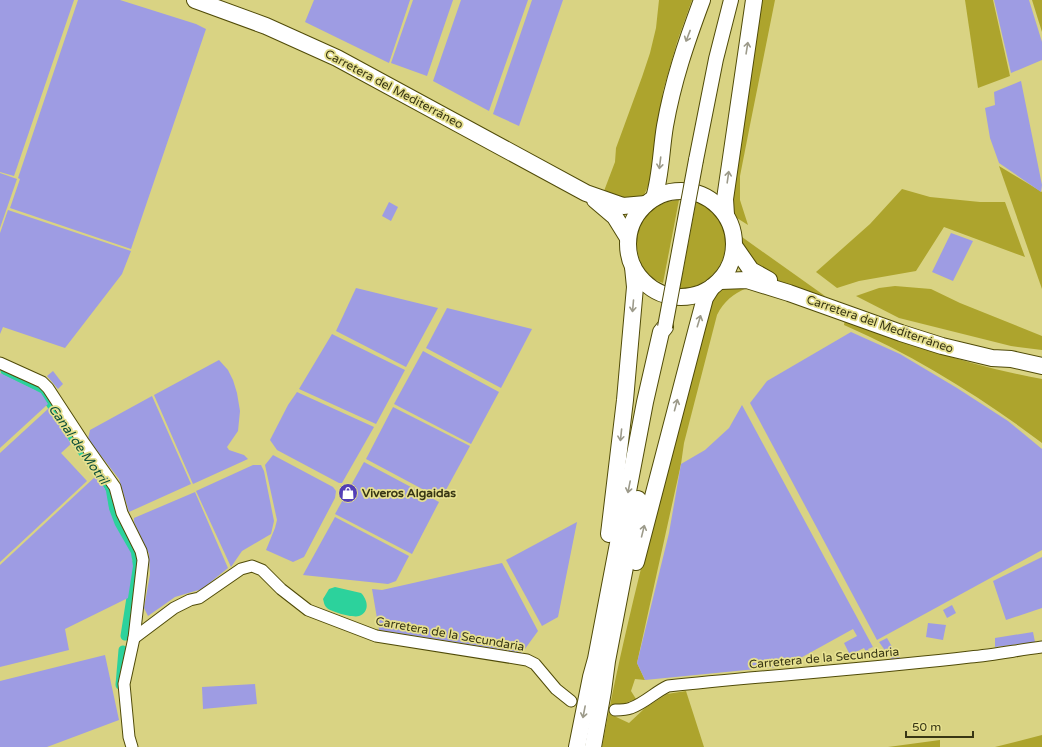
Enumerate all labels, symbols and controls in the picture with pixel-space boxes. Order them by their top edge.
one-way arrow [683,30,691,42]
one-way arrow [743,42,751,55]
street label: Carretera del Mediterráneo [322,47,466,131]
one-way arrow [657,156,664,169]
one-way arrow [724,170,732,183]
street label: Carretera del Mediterráneo [805,292,955,356]
one-way arrow [630,299,637,312]
one-way arrow [696,314,703,327]
one-way arrow [673,399,680,412]
water label: Canal de Motril [45,402,113,489]
one-way arrow [618,428,625,441]
one-way arrow [624,480,632,493]
shop icon: Viveros Algaidas [337,482,359,504]
place label: Viveros Algaidas [362,486,456,501]
one-way arrow [640,525,648,538]
street label: Carretera de la Secundaria [375,614,525,654]
street label: Carretera de la Secundaria [748,644,900,672]
one-way arrow [579,705,587,718]
scale bar [906,713,973,739]
text: 50 m [912,720,941,734]

